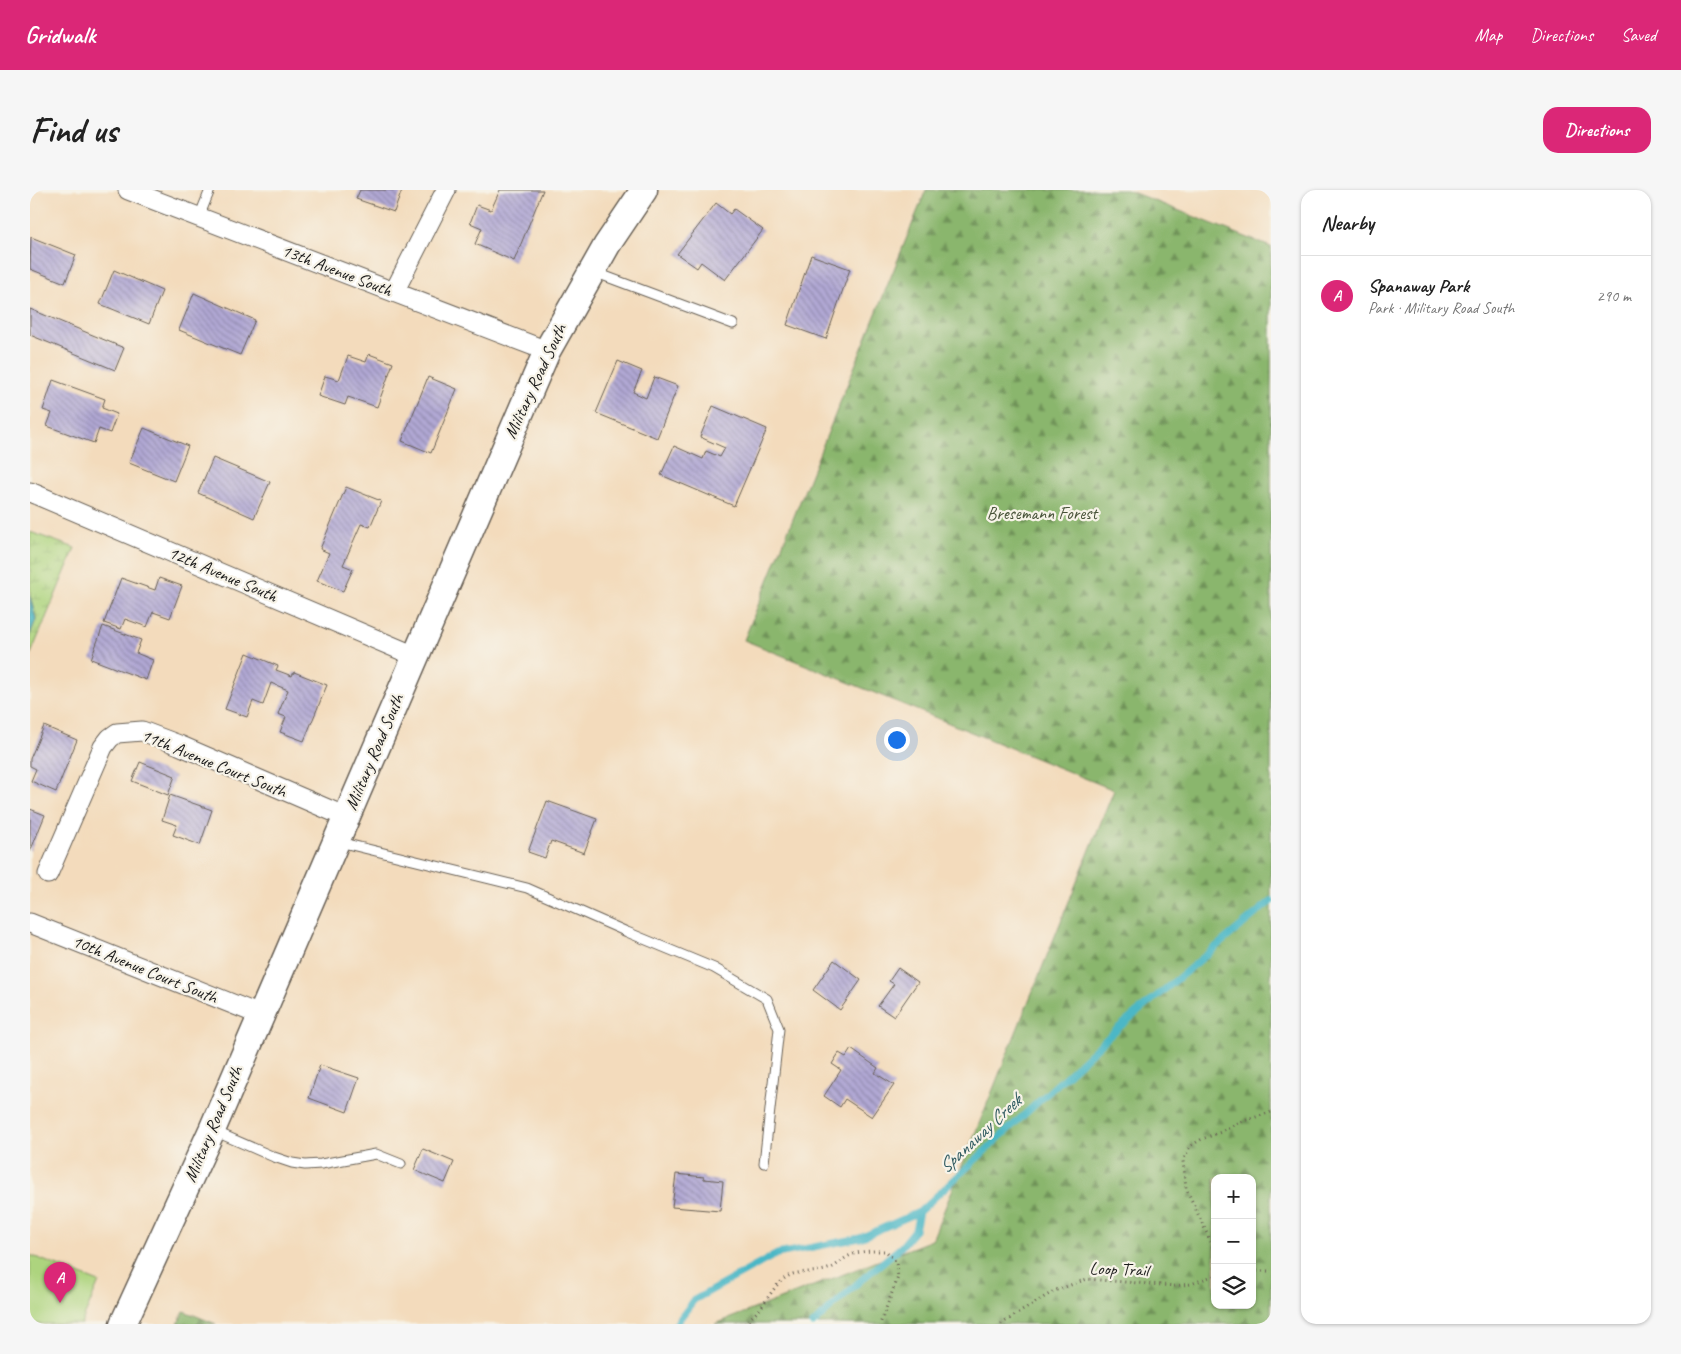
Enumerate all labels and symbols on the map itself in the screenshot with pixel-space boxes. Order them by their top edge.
street label: 13th Avenue South [279,239,396,301]
street label: Military Road South [499,319,572,442]
park label: Bresemann Forest [987,502,1099,524]
street label: 12th Avenue South [165,541,282,607]
street label: Military Road South [340,689,409,813]
street label: 11th Avenue Court South [138,724,291,803]
your location [884,727,910,753]
street label: 10th Avenue Court South [69,930,222,1009]
street label: Military Road South [179,1061,248,1185]
water label: Spanaway Creek [934,1087,1029,1178]
street label: Loop Trail [1089,1257,1152,1281]
pin: A [44,1262,76,1303]

